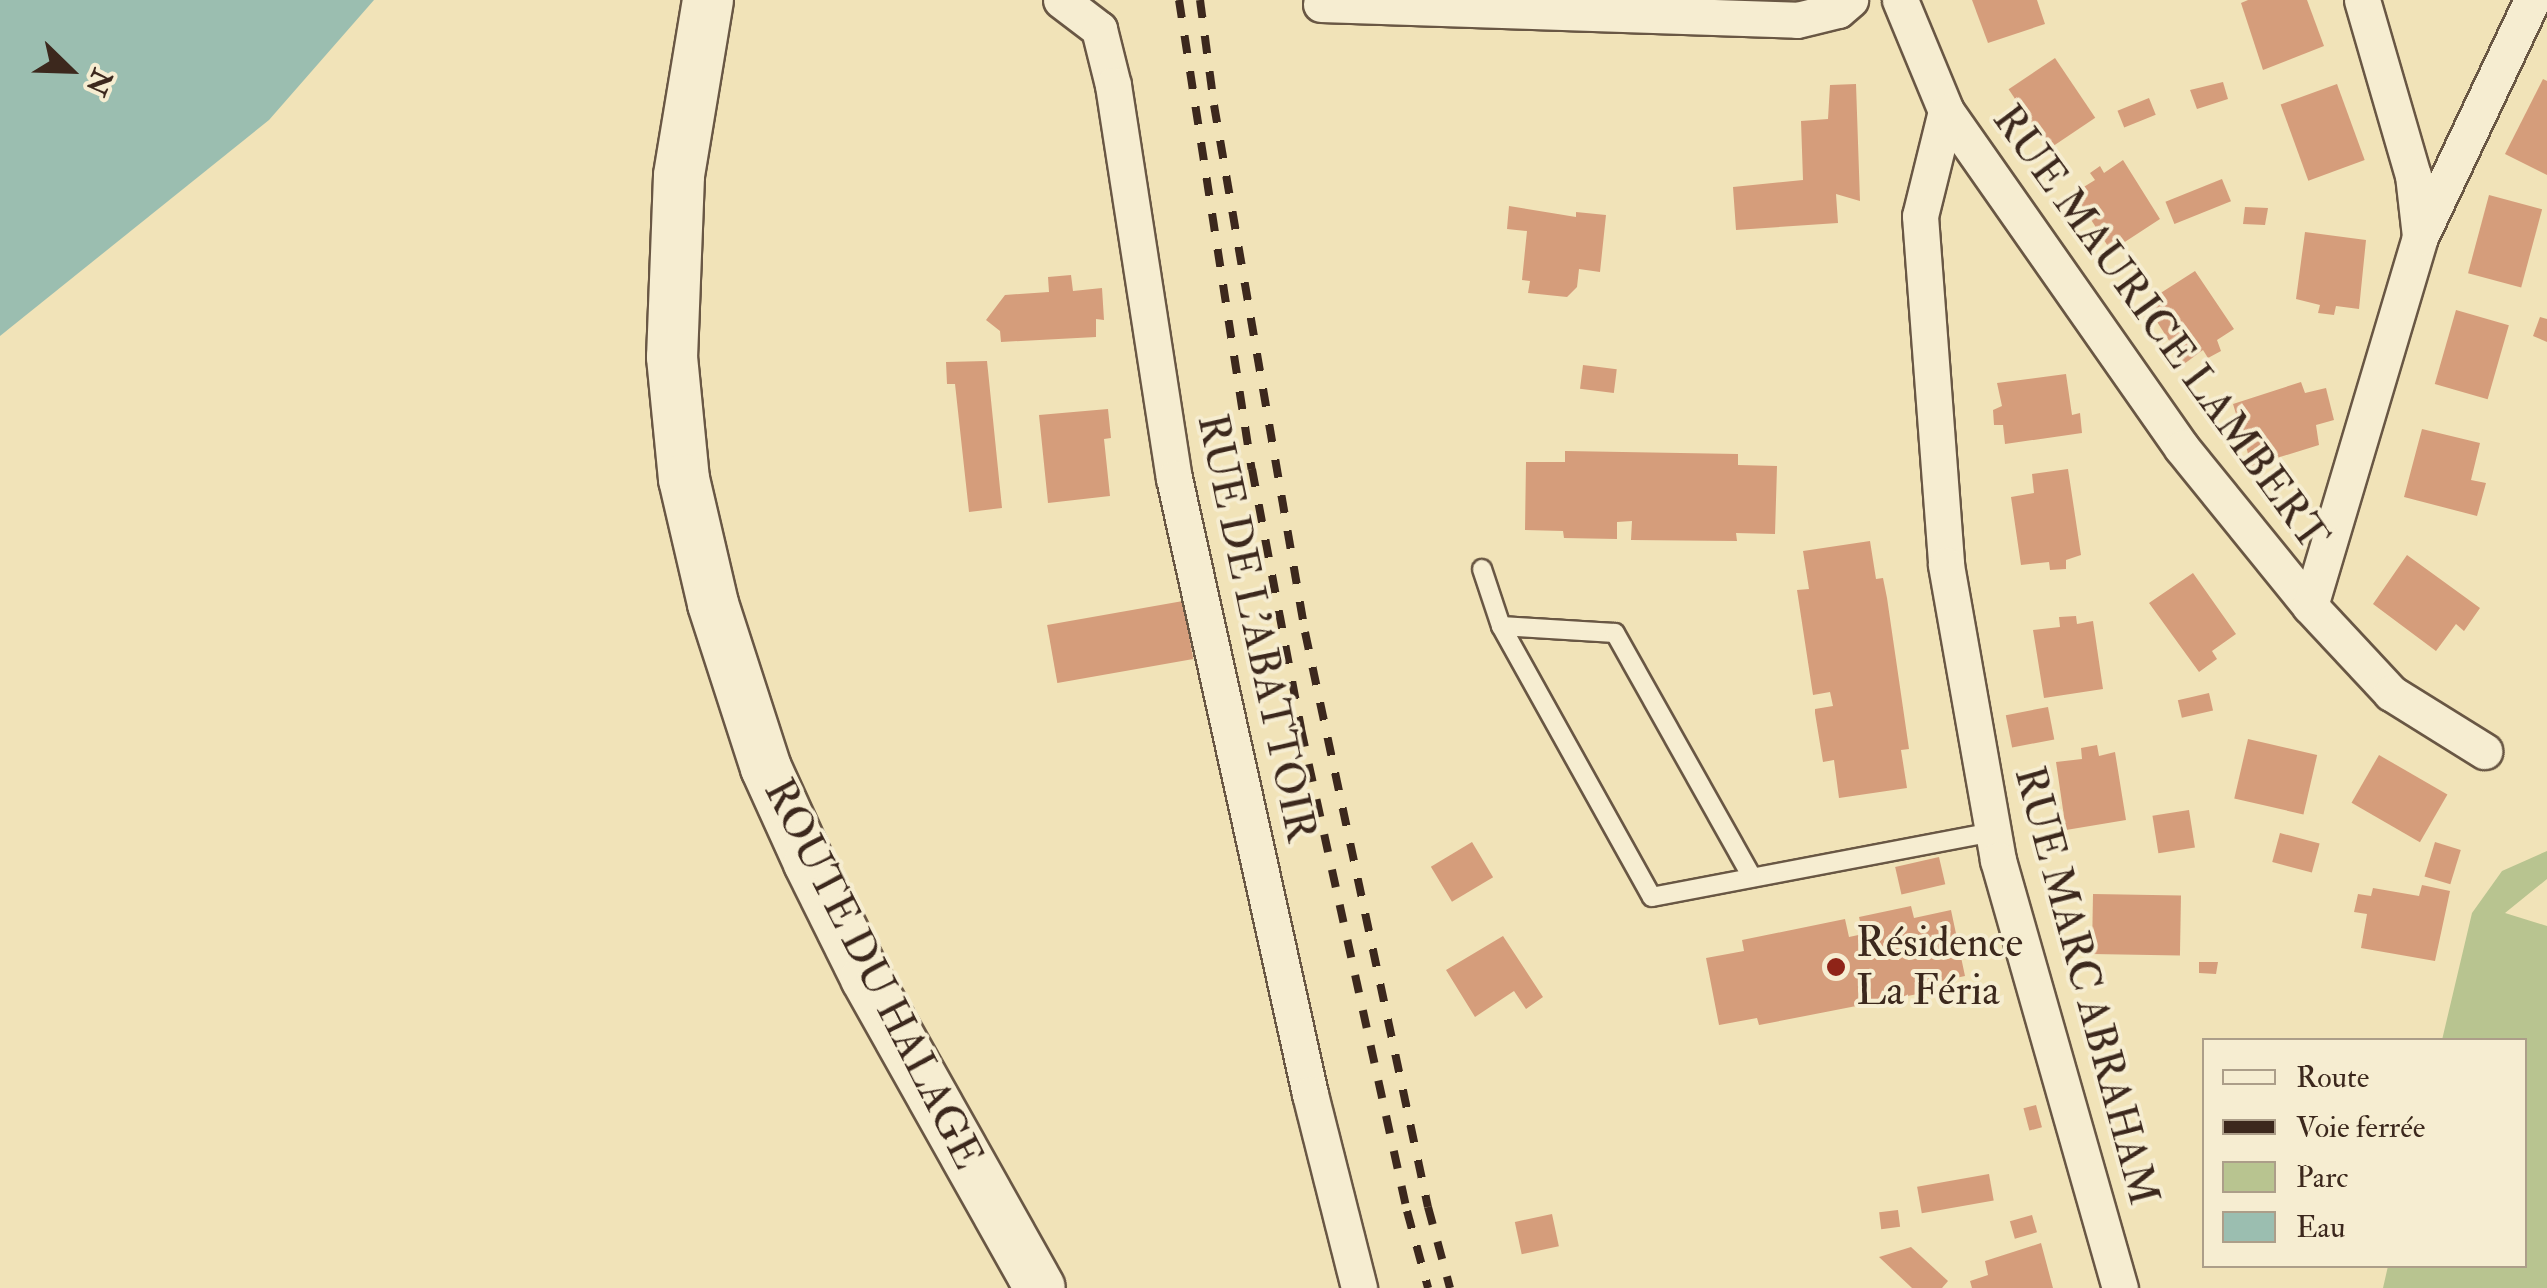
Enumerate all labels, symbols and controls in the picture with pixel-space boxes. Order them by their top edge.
north arrow [20,20,120,120]
text: N [77,64,119,100]
street label: RUE MAURICE LAMBERT [1982,96,2338,560]
street label: RUE DE L'ABATTOIR [1186,410,1326,846]
street label: RUE MARC ABRAHAM [2003,761,2169,1211]
street label: ROUTE DU HALAGE [753,771,993,1177]
place label: Résidence La Féria [1856,918,2023,1016]
marker: Résidence La Féria [1825,956,1847,978]
legend [2202,1038,2527,1268]
text: Route [2296,1059,2369,1096]
text: Voie ferrée [2296,1109,2425,1146]
text: Parc [2296,1159,2348,1196]
text: Eau [2296,1209,2345,1246]

